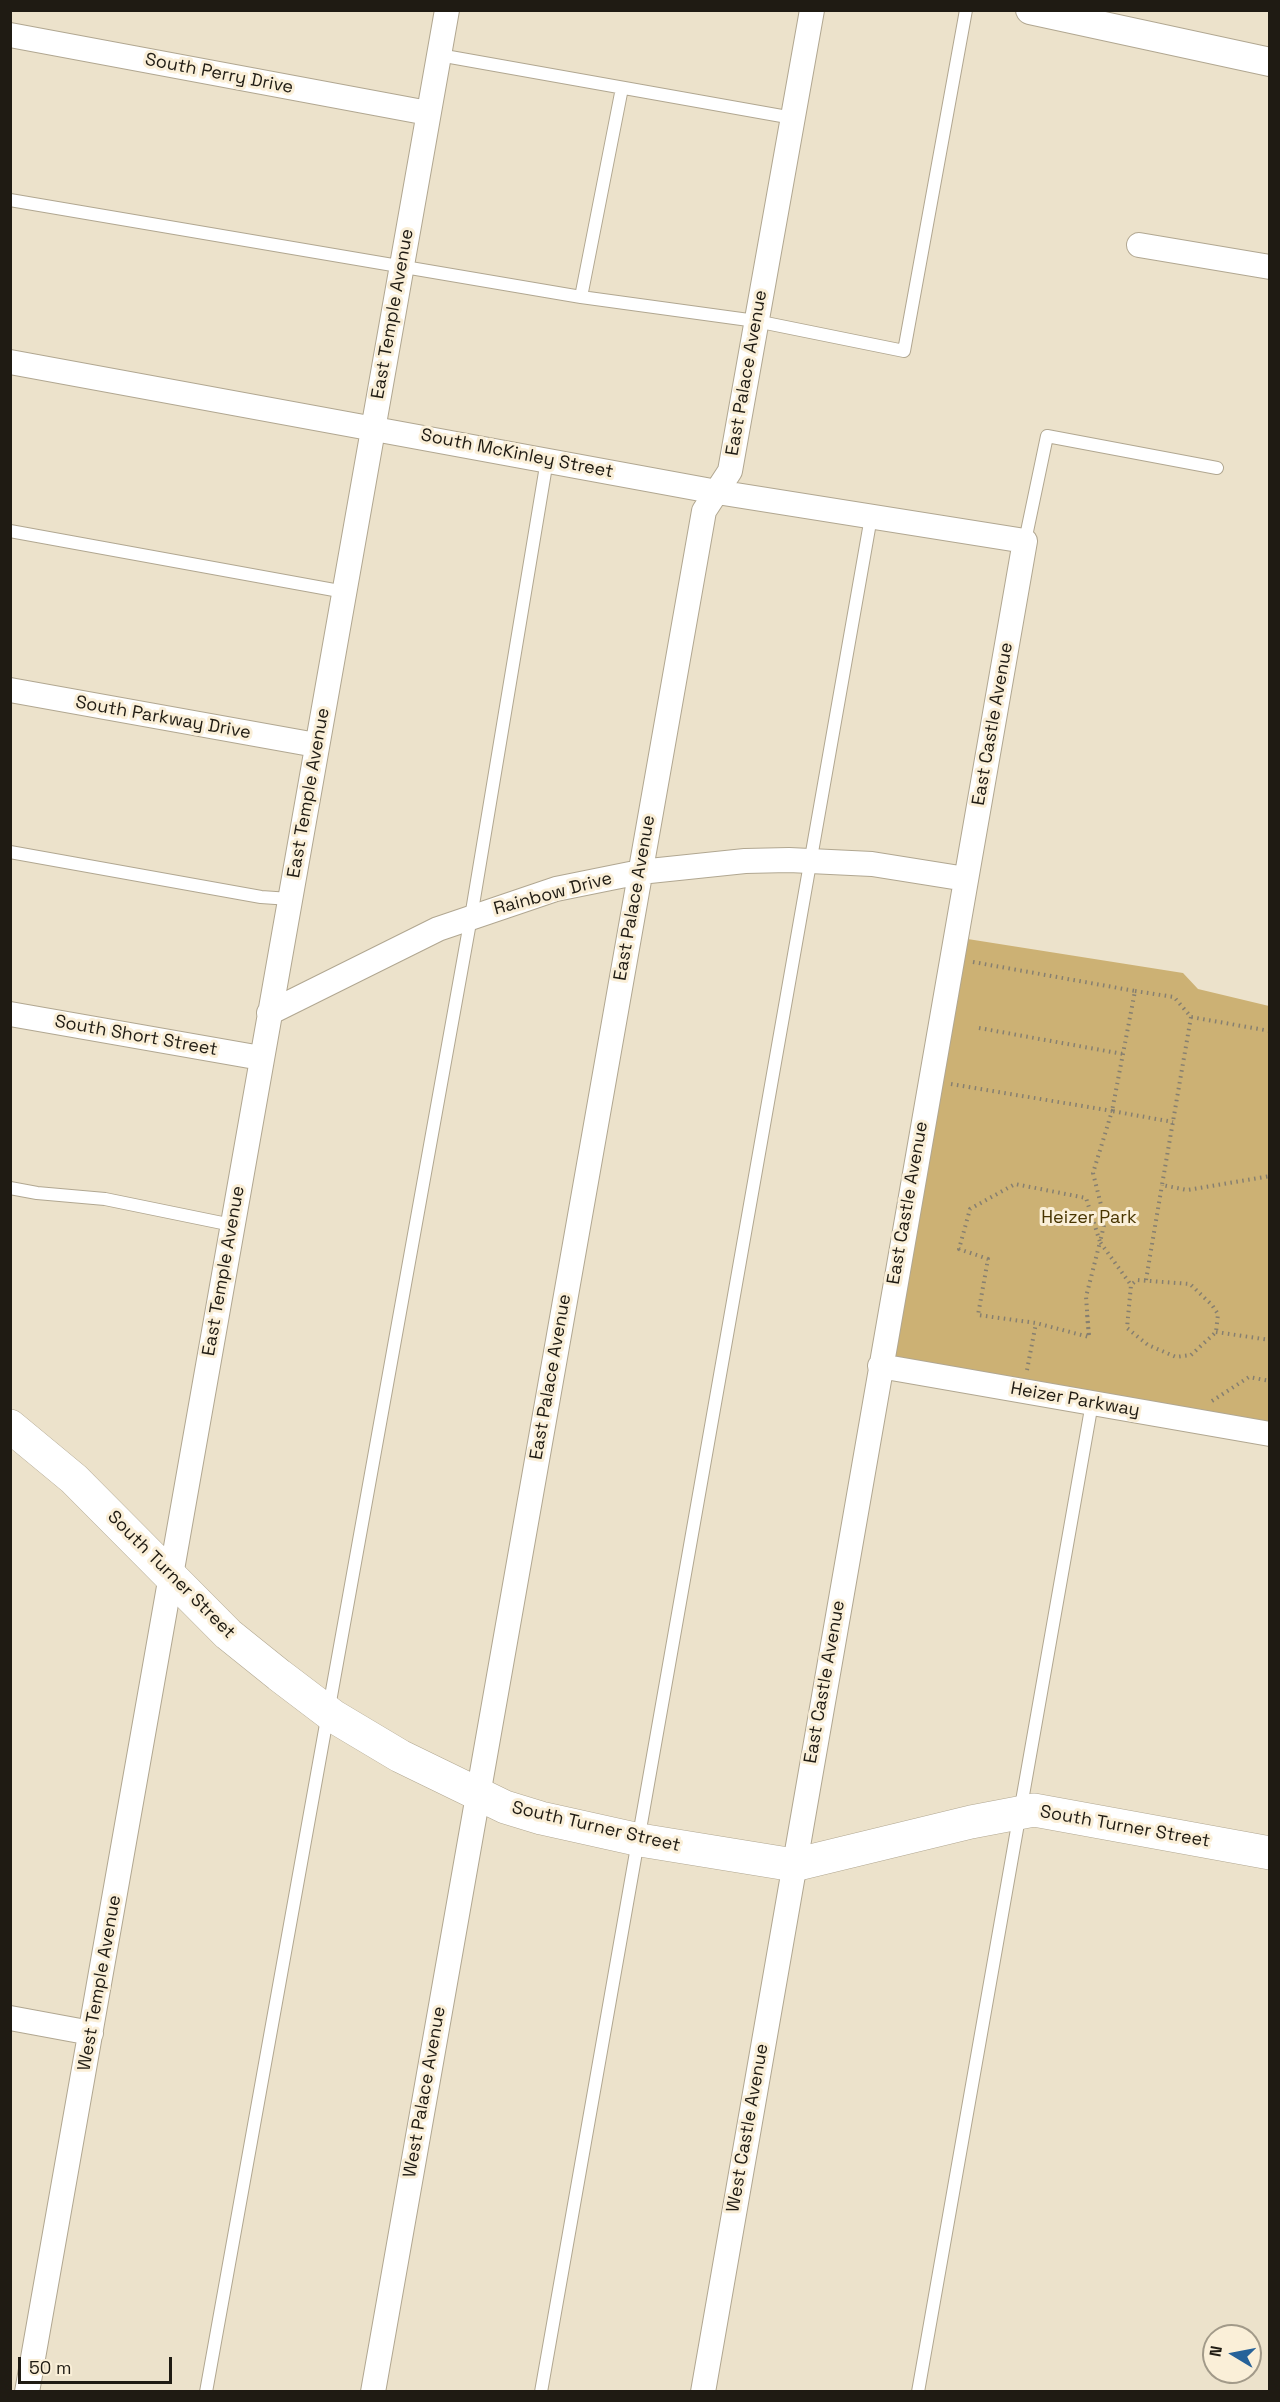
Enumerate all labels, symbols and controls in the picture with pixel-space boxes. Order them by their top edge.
street label: South Perry Drive [143,49,295,99]
street label: East Temple Avenue [367,227,419,401]
street label: East Palace Avenue [722,289,772,457]
street label: South McKinley Street [419,425,615,483]
street label: East Castle Avenue [968,641,1018,807]
street label: South Parkway Drive [74,692,252,744]
street label: East Temple Avenue [283,706,335,880]
street label: East Palace Avenue [610,814,660,982]
street label: Rainbow Drive [491,868,615,920]
street label: South Short Street [53,1011,219,1061]
street label: East Castle Avenue [883,1120,933,1286]
street label: East Temple Avenue [198,1184,250,1358]
park label: Heizer Park [1041,1207,1137,1229]
street label: East Palace Avenue [526,1293,576,1461]
street label: Heizer Parkway [1009,1378,1141,1422]
street label: South Turner Street [102,1506,240,1644]
street label: East Castle Avenue [800,1599,850,1765]
street label: South Turner Street [510,1797,682,1857]
street label: South Turner Street [1038,1801,1212,1853]
street label: West Temple Avenue [74,1893,126,2073]
street label: West Palace Avenue [399,2005,451,2179]
street label: West Castle Avenue [723,2042,773,2214]
north arrow [1202,2324,1262,2384]
text: N [1204,2344,1227,2358]
scale bar [21,2345,176,2383]
text: 50 m [29,2356,71,2379]

